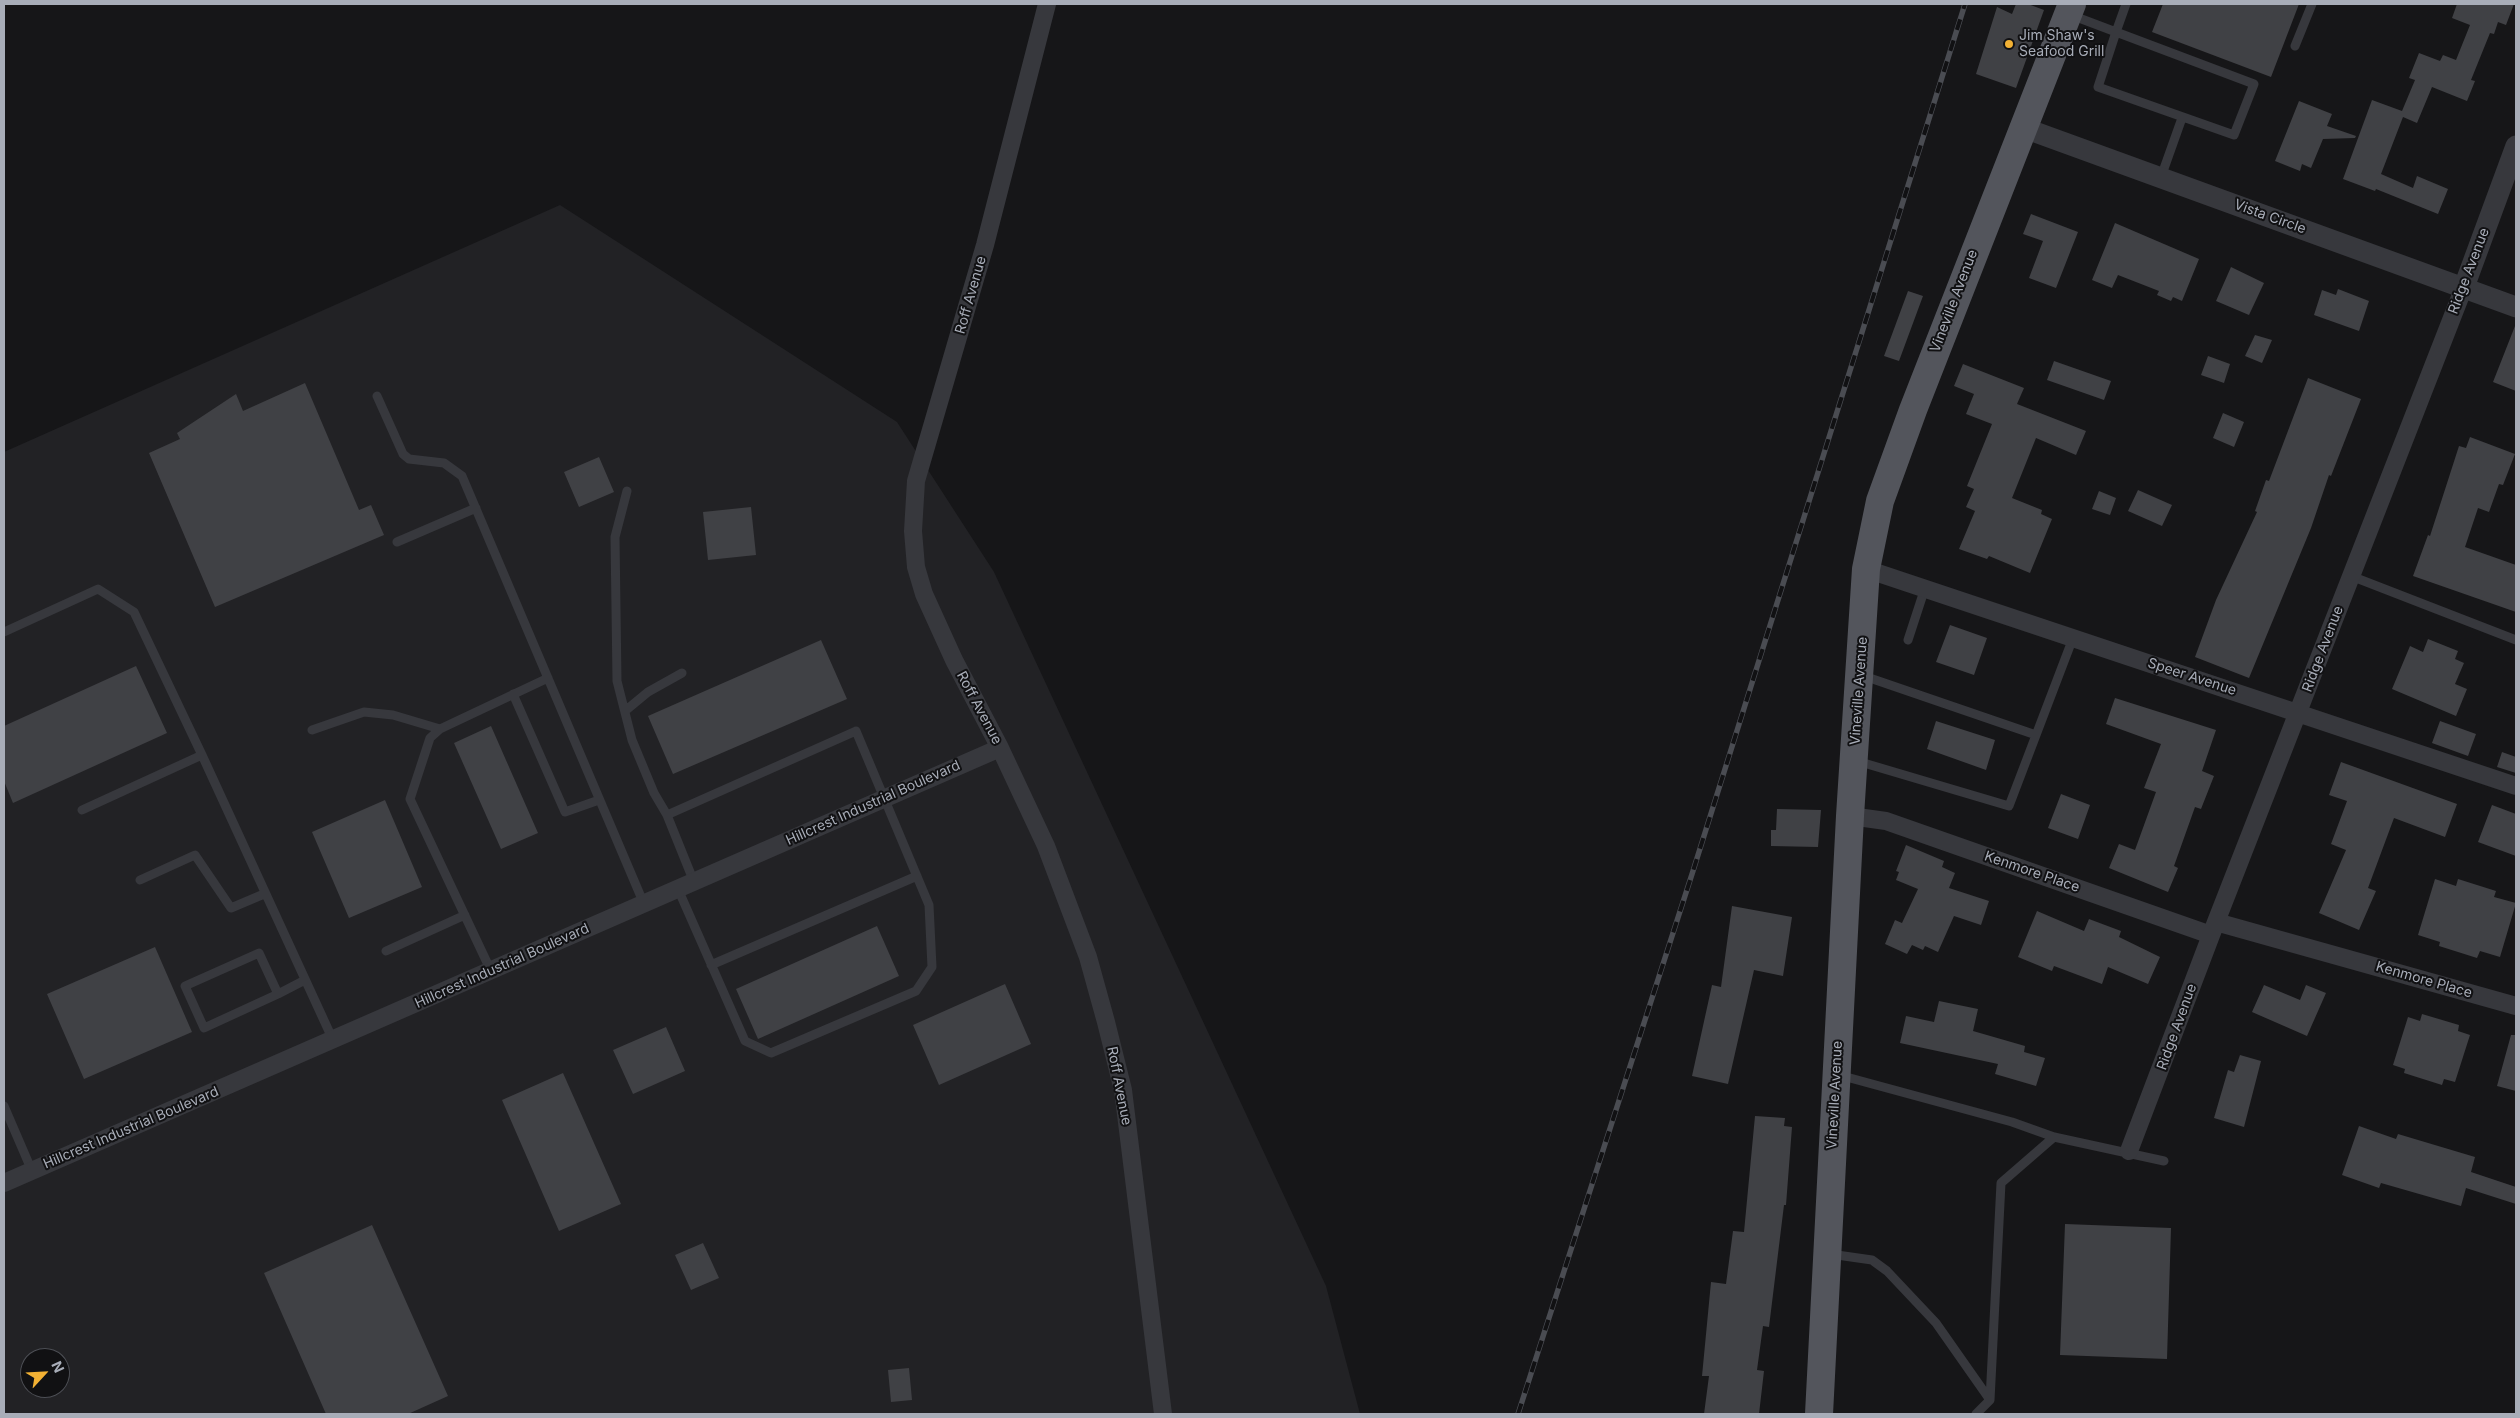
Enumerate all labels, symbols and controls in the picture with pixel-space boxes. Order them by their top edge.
place label: Jim Shaw's Seafood Grill [2019,28,2104,60]
marker: Jim Shaw's Seafood Grill [2003,38,2015,50]
street label: Vista Circle [2232,196,2308,238]
street label: Ridge Avenue [2445,226,2493,316]
street label: Vineville Avenue [1927,247,1981,355]
street label: Roff Avenue [952,254,990,336]
street label: Ridge Avenue [2299,604,2347,694]
street label: Vineville Avenue [1847,636,1871,746]
street label: Speer Avenue [2146,655,2238,699]
street label: Roff Avenue [953,669,1005,747]
street label: Hillcrest Industrial Boulevard [783,757,963,849]
street label: Kenmore Place [1982,848,2082,896]
street label: Hillcrest Industrial Boulevard [412,920,592,1012]
street label: Kenmore Place [2374,958,2474,1002]
street label: Ridge Avenue [2154,981,2200,1073]
street label: Vineville Avenue [1824,1040,1846,1150]
street label: Roff Avenue [1103,1045,1135,1127]
street label: Hillcrest Industrial Boulevard [41,1083,221,1173]
north arrow [20,1348,70,1398]
text: N [48,1358,68,1375]

